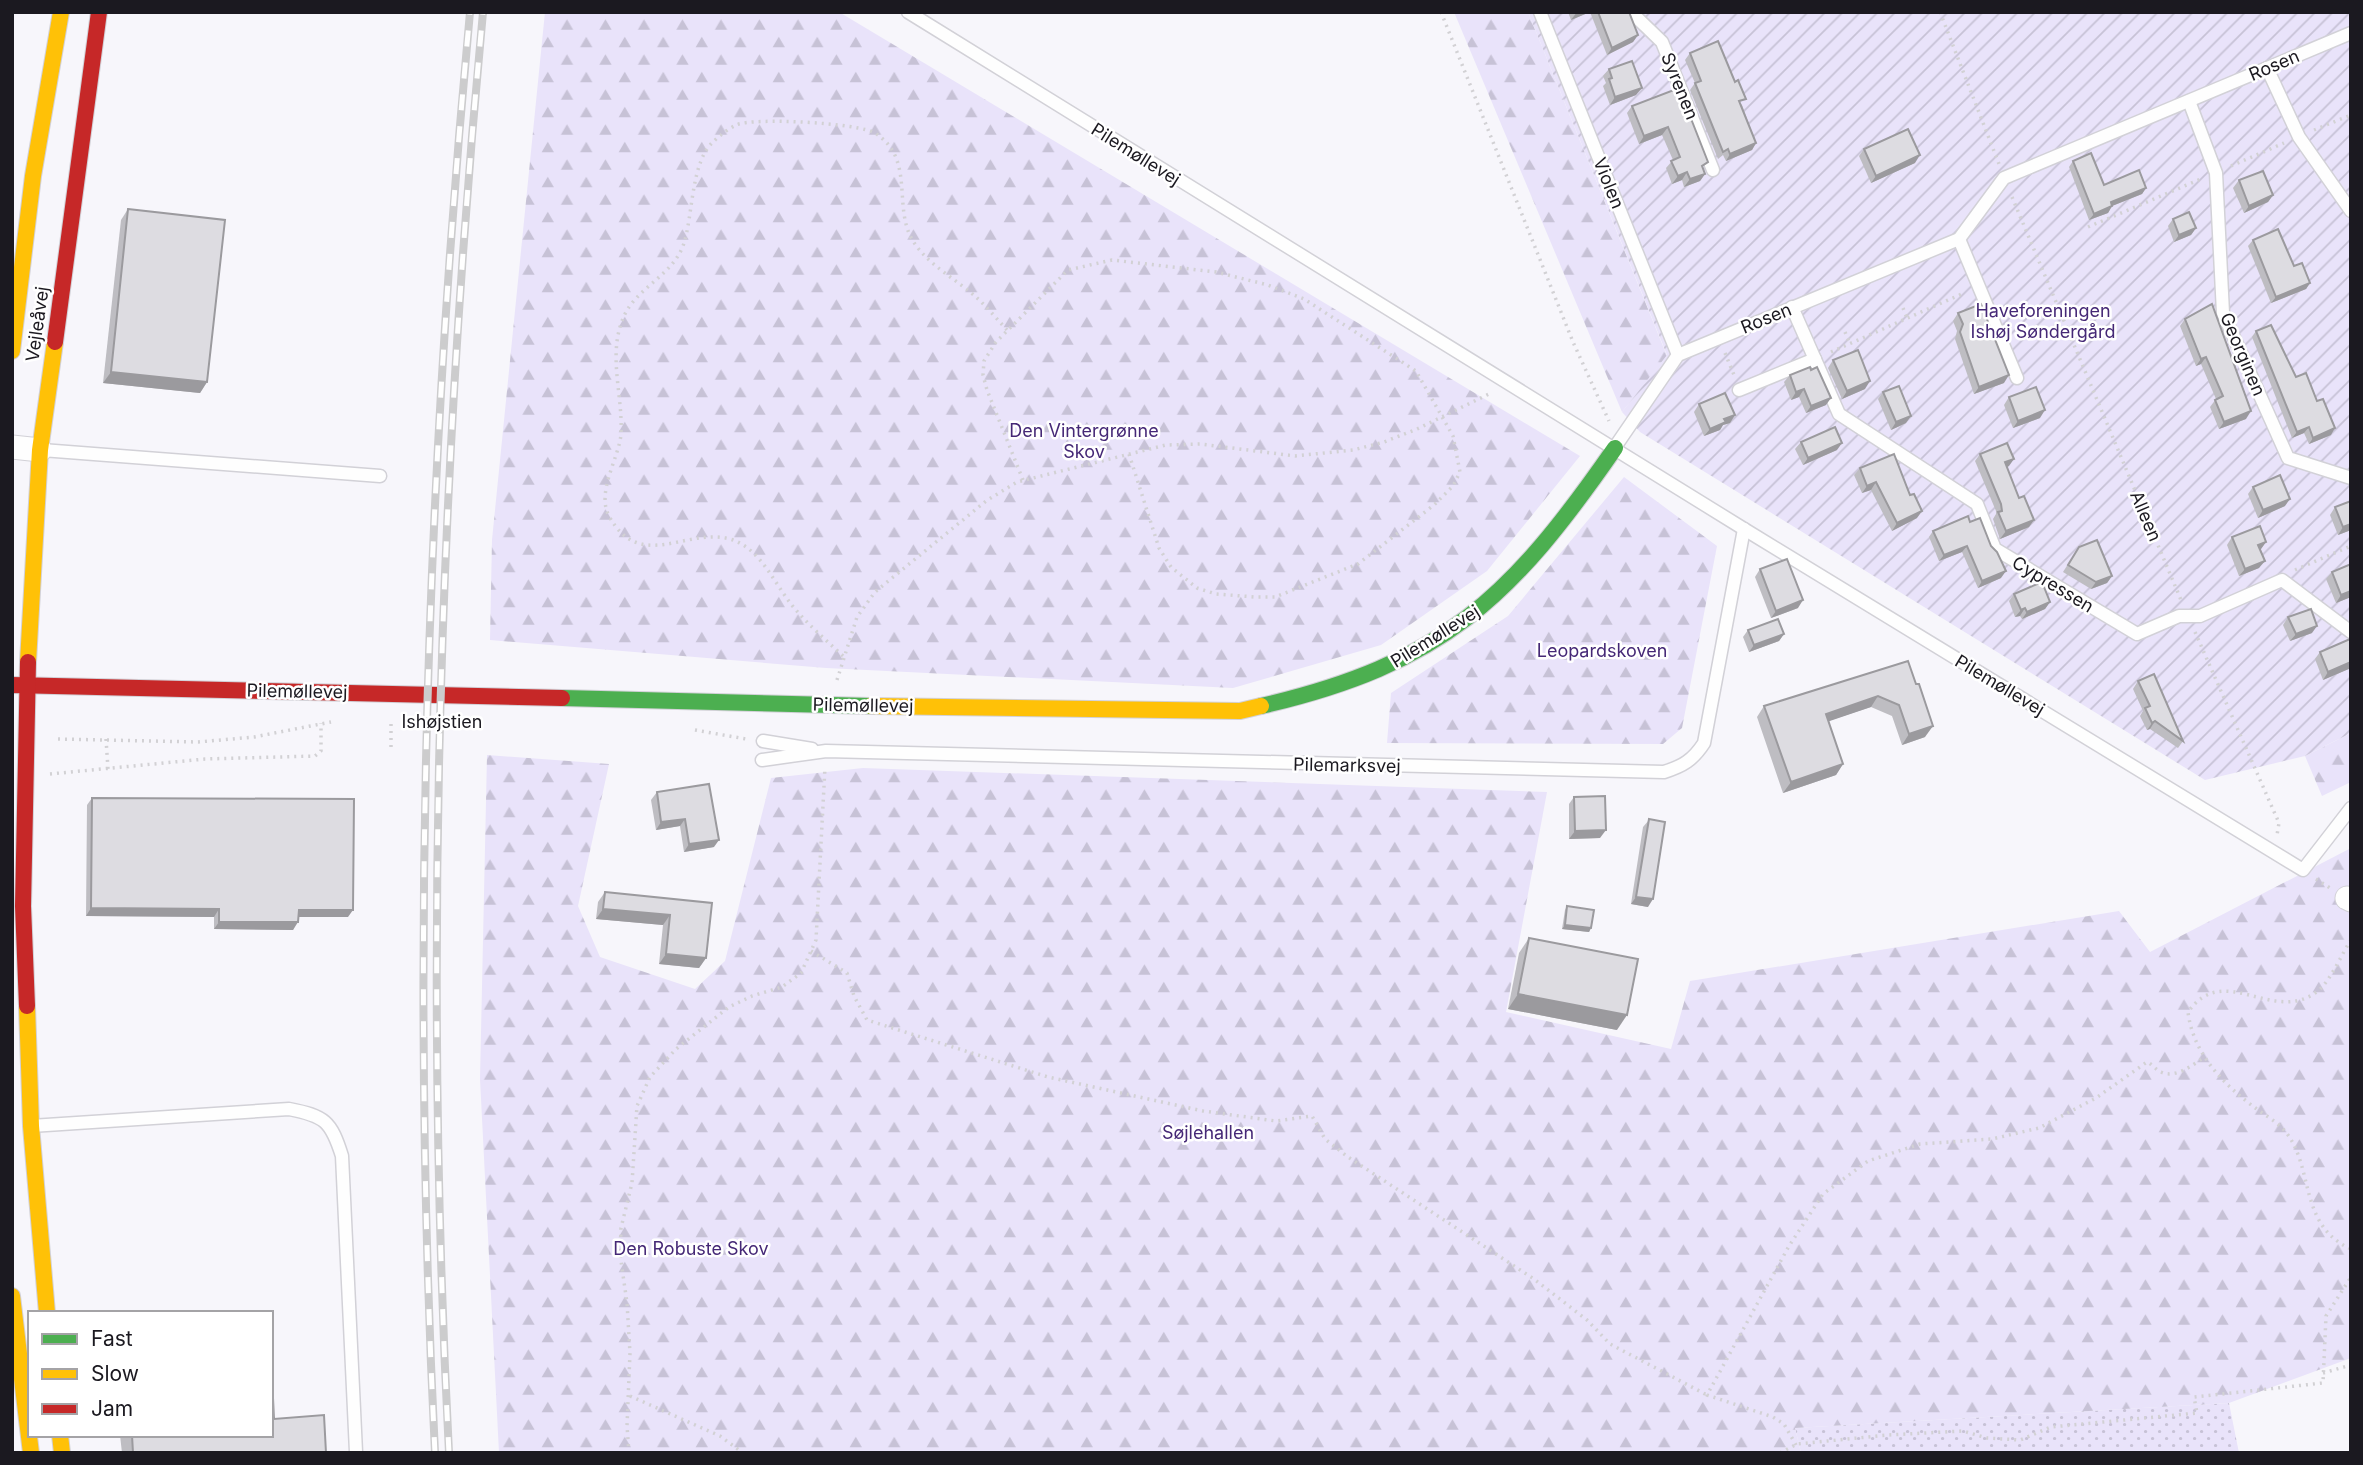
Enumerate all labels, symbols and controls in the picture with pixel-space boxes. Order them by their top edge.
street label: Rosen [2246,45,2302,85]
street label: Syrenen [1657,49,1703,123]
street label: Pilemøllevej [1088,118,1184,190]
street label: Violen [1589,154,1629,212]
street label: Vejleåvej [21,285,53,363]
street label: Rosen [1738,298,1794,338]
park label: Haveforeningen Ishøj Søndergård [1971,300,2115,342]
street label: Georginen [2216,309,2270,399]
park label: Den Vintergrønne Skov [1009,420,1159,462]
street label: Alleen [2126,488,2166,544]
street label: Cypressen [2008,551,2098,617]
street label: Pilemøllevej [1387,600,1483,672]
park label: Leopardskoven [1537,640,1667,661]
street label: Pilemøllevej [1951,650,2049,720]
street label: Pilemøllevej [246,680,348,702]
street label: Pilemøllevej [812,694,914,716]
street label: Ishøjstien [401,711,483,732]
street label: Pilemarksvej [1293,754,1401,776]
park label: Søjlehallen [1162,1122,1254,1143]
park label: Den Robuste Skov [613,1238,769,1259]
legend [28,1311,273,1437]
text: Fast [91,1326,133,1351]
text: Slow [91,1361,139,1386]
text: Jam [91,1396,133,1421]

